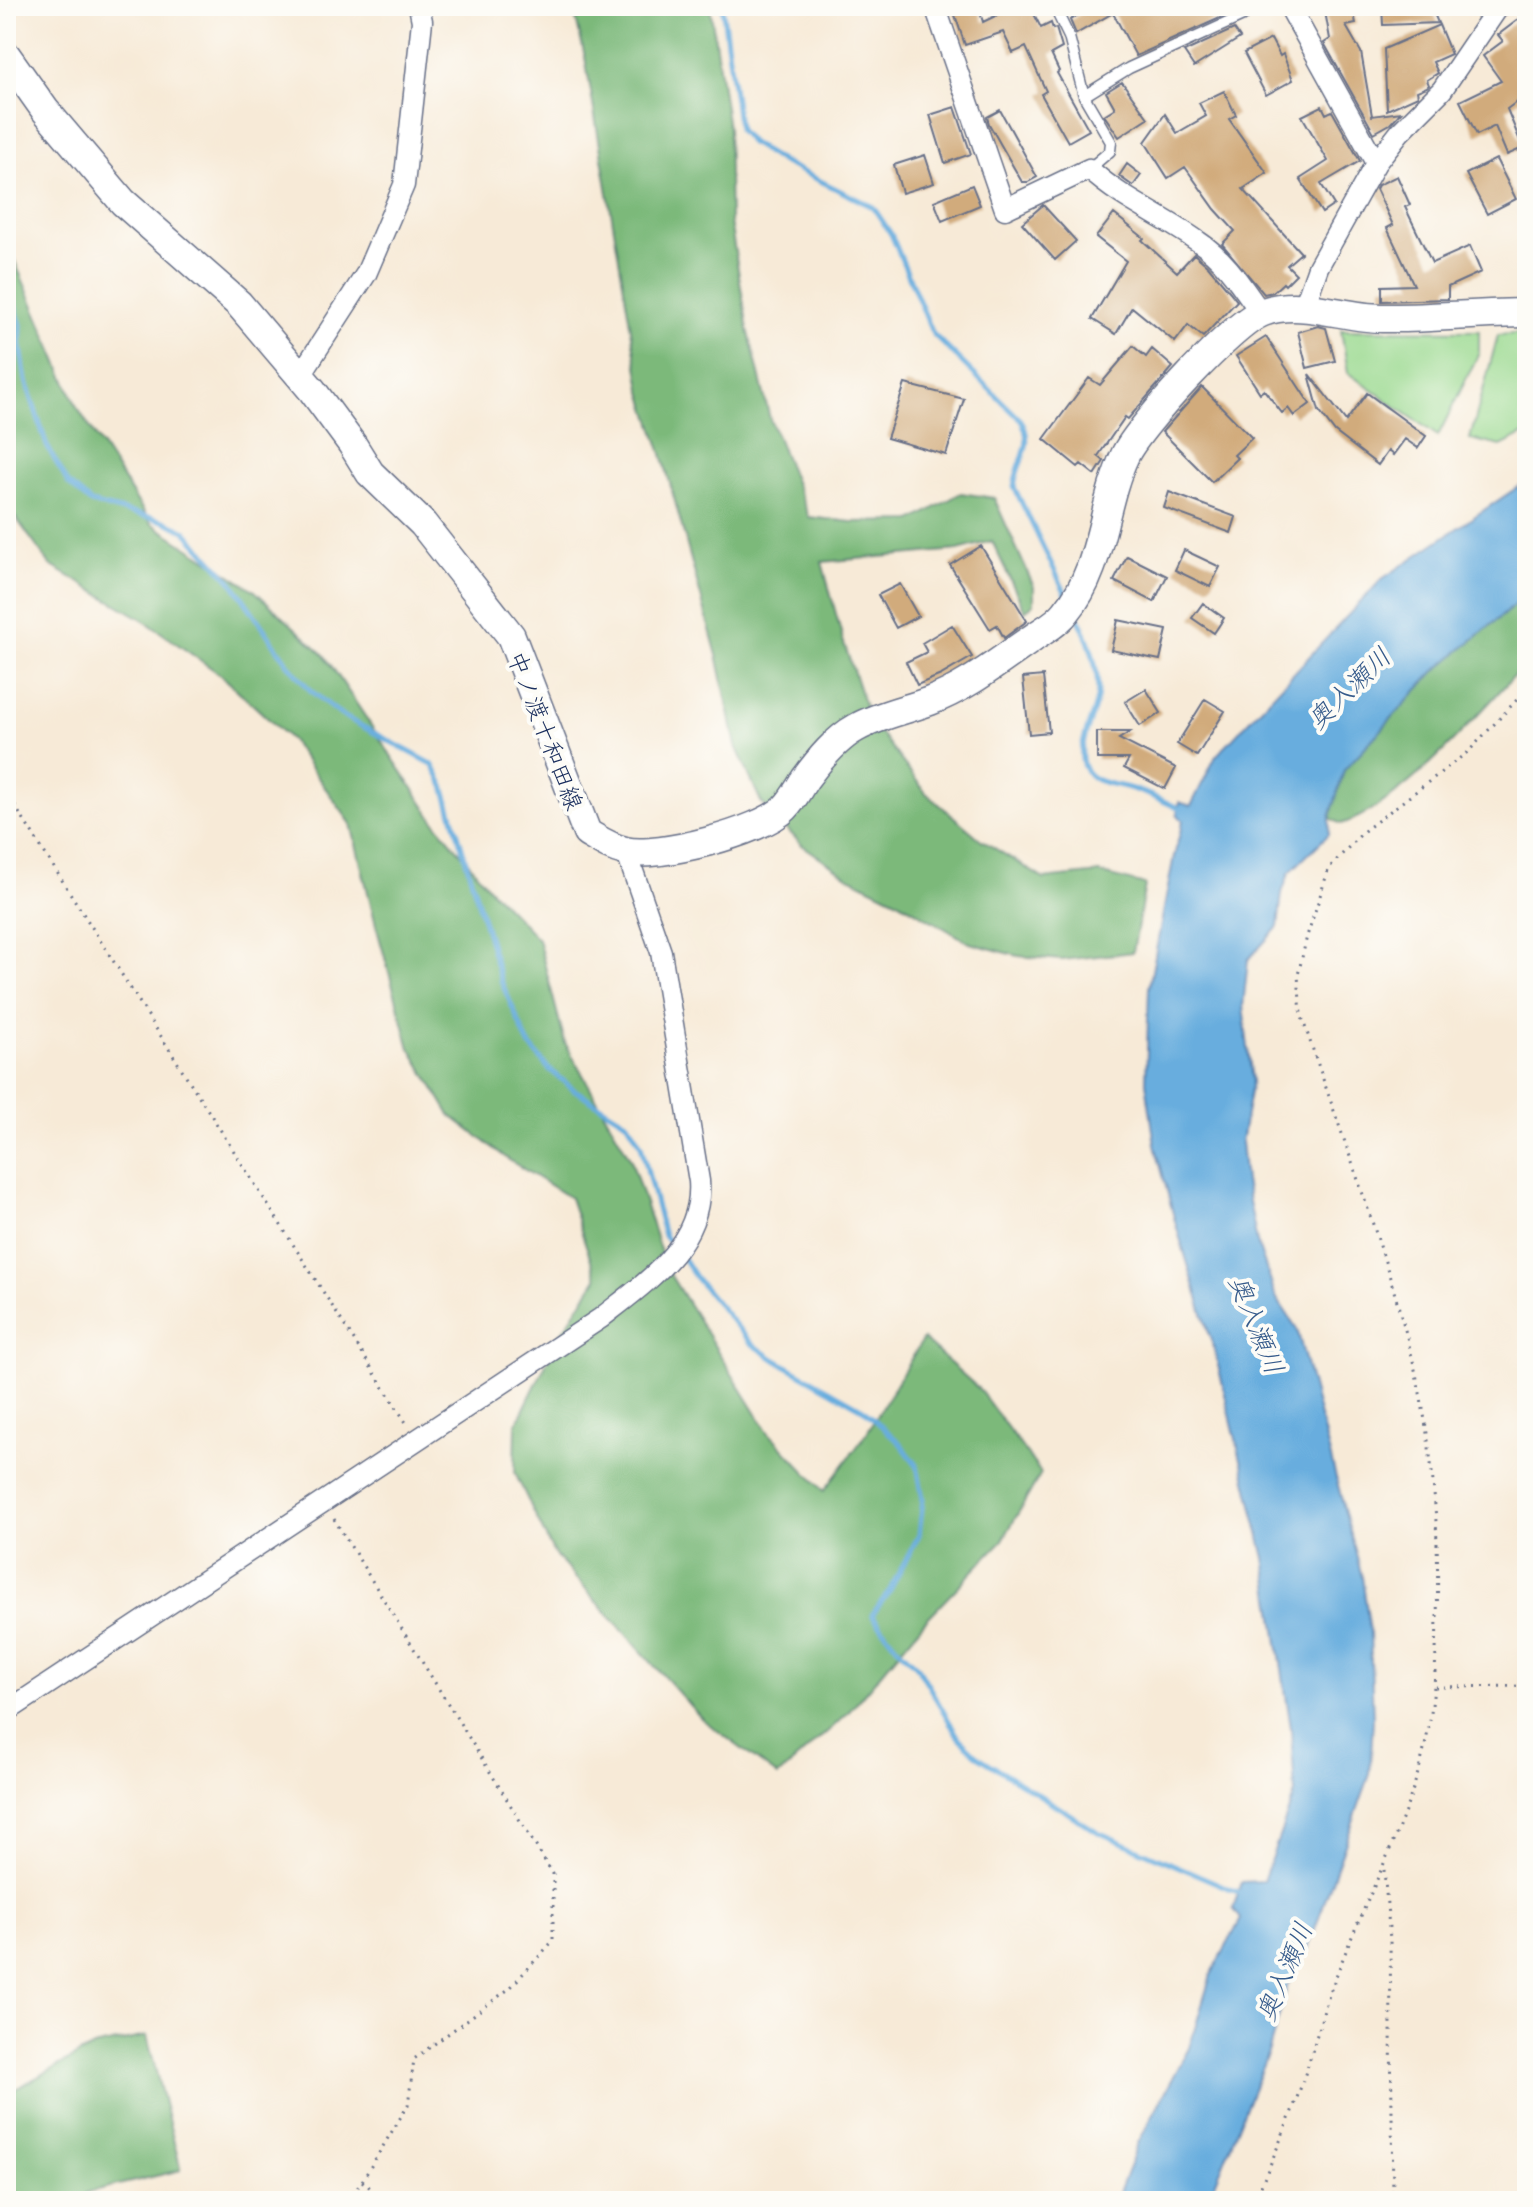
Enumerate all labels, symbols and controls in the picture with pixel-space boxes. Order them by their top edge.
water label: 奥入瀬川 [1297,637,1399,737]
street label: 中ノ渡十和田線 [500,645,594,815]
water label: 奥入瀬川 [1220,1268,1296,1380]
water label: 奥入瀬川 [1245,1916,1321,2026]

